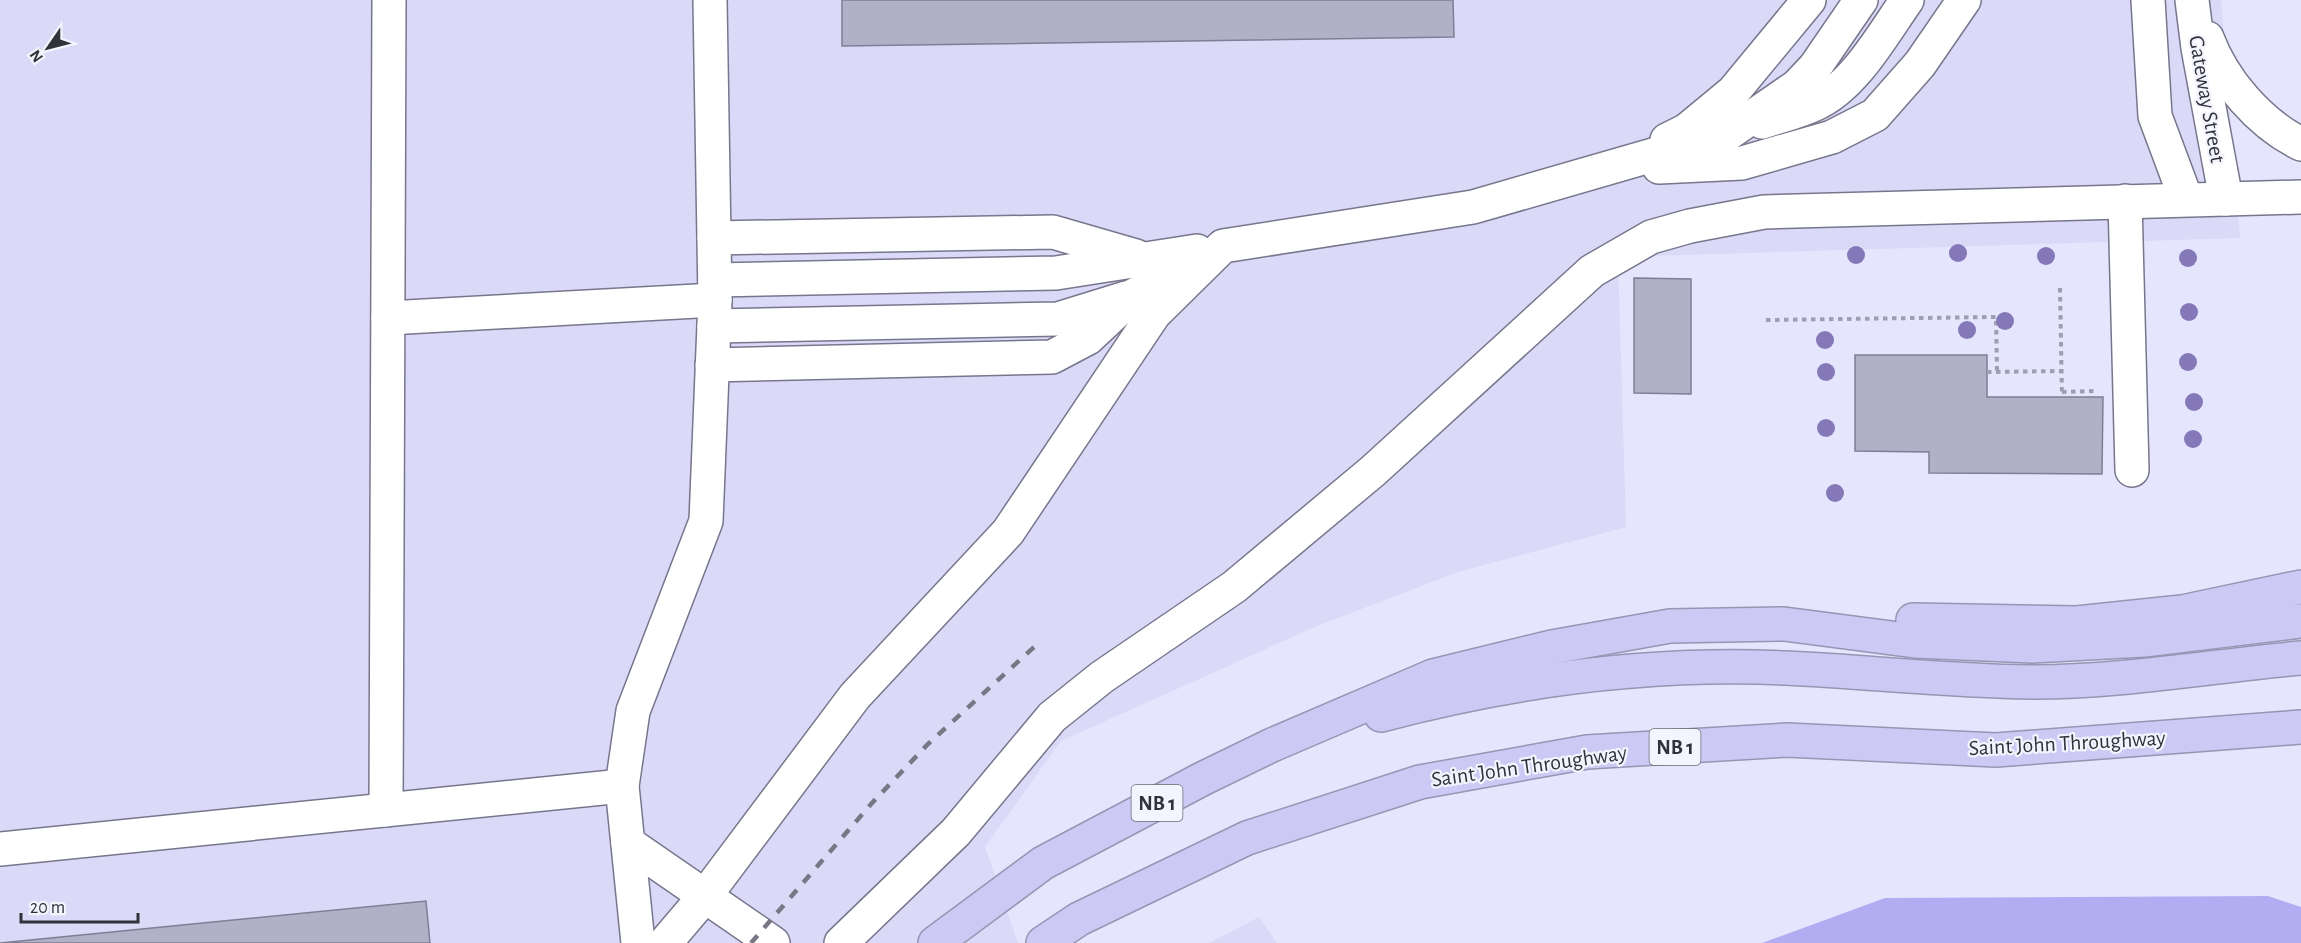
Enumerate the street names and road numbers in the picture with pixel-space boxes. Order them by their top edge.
street label: Gateway Street [2185,34,2229,165]
street label: Saint John Throughway [1968,727,2167,759]
road number: NB 1 [1650,729,1700,765]
street label: Saint John Throughway [1430,741,1629,791]
road number: NB 1 [1132,785,1182,821]

